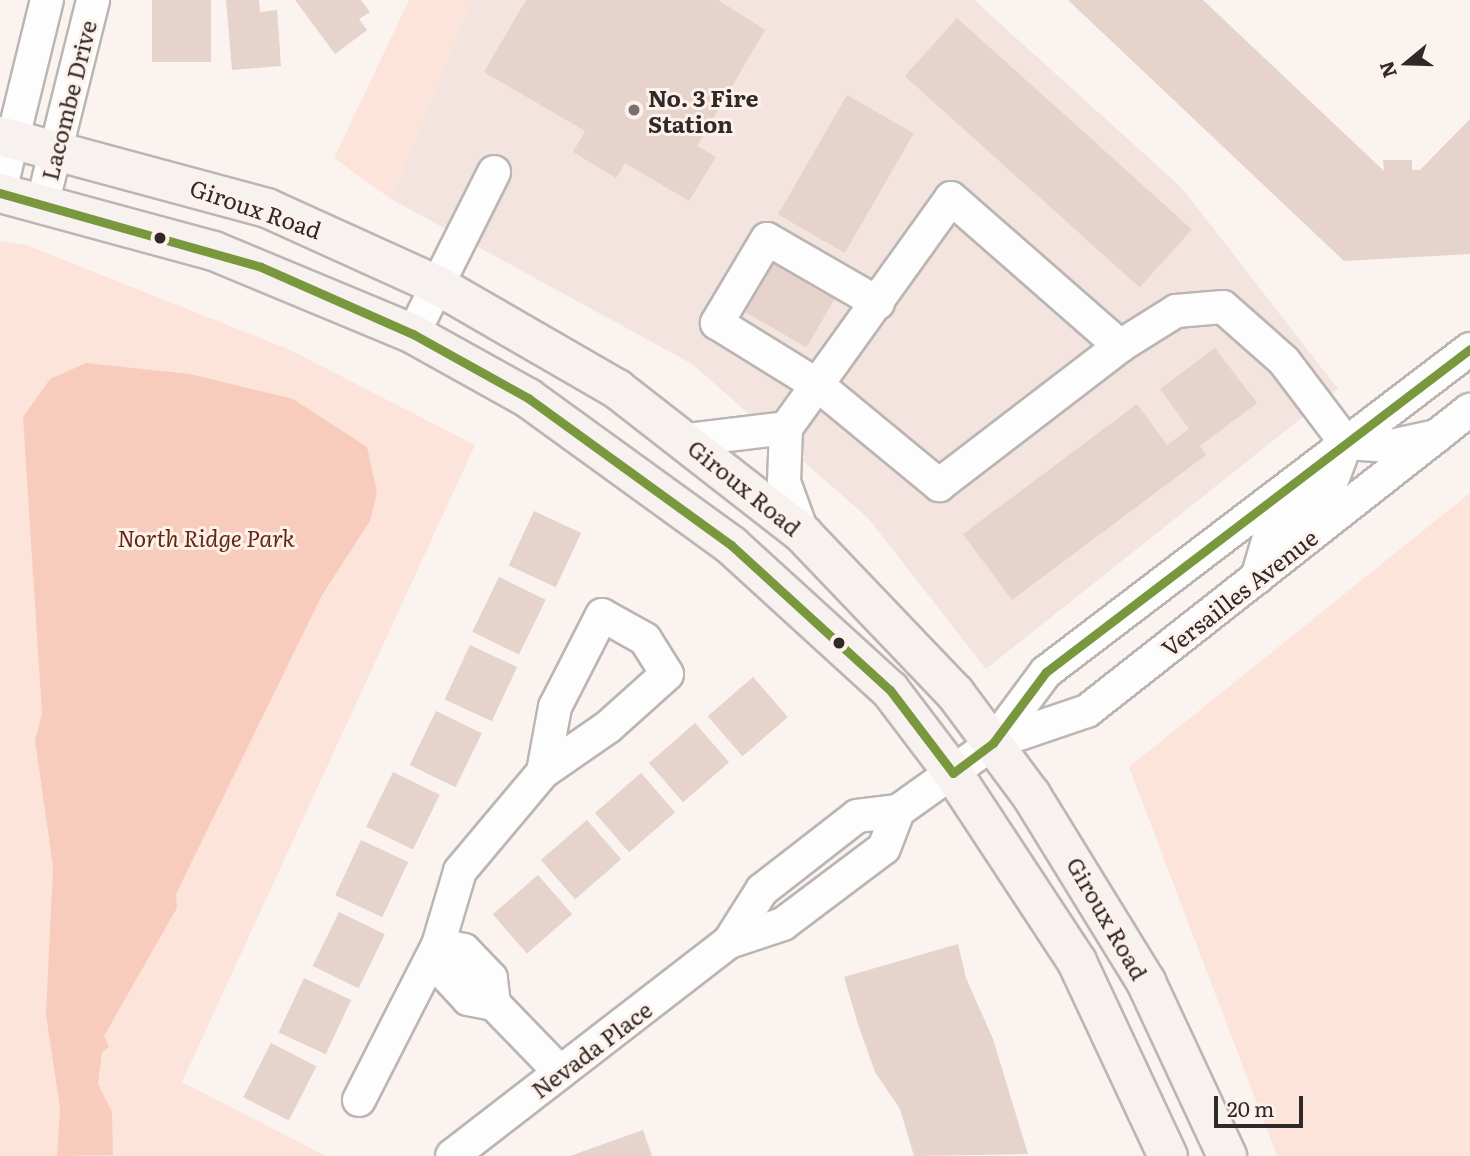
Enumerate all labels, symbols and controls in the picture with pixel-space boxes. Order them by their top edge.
street label: Lacombe Drive [35,17,101,183]
north arrow [1372,28,1442,98]
text: N [1371,58,1403,82]
place label: No. 3 Fire Station [648,83,759,137]
marker: No. 3 Fire Station [626,102,642,118]
street label: Giroux Road [187,173,325,243]
unlabelled marker [153,231,167,245]
street label: Giroux Road [683,433,807,541]
park label: North Ridge Park [117,523,295,551]
street label: Versailles Avenue [1156,523,1322,661]
unlabelled marker [832,636,846,650]
street label: Giroux Road [1062,852,1154,984]
street label: Nevada Place [525,995,657,1103]
scale bar [1218,1082,1307,1126]
text: 20 m [1227,1092,1274,1123]

